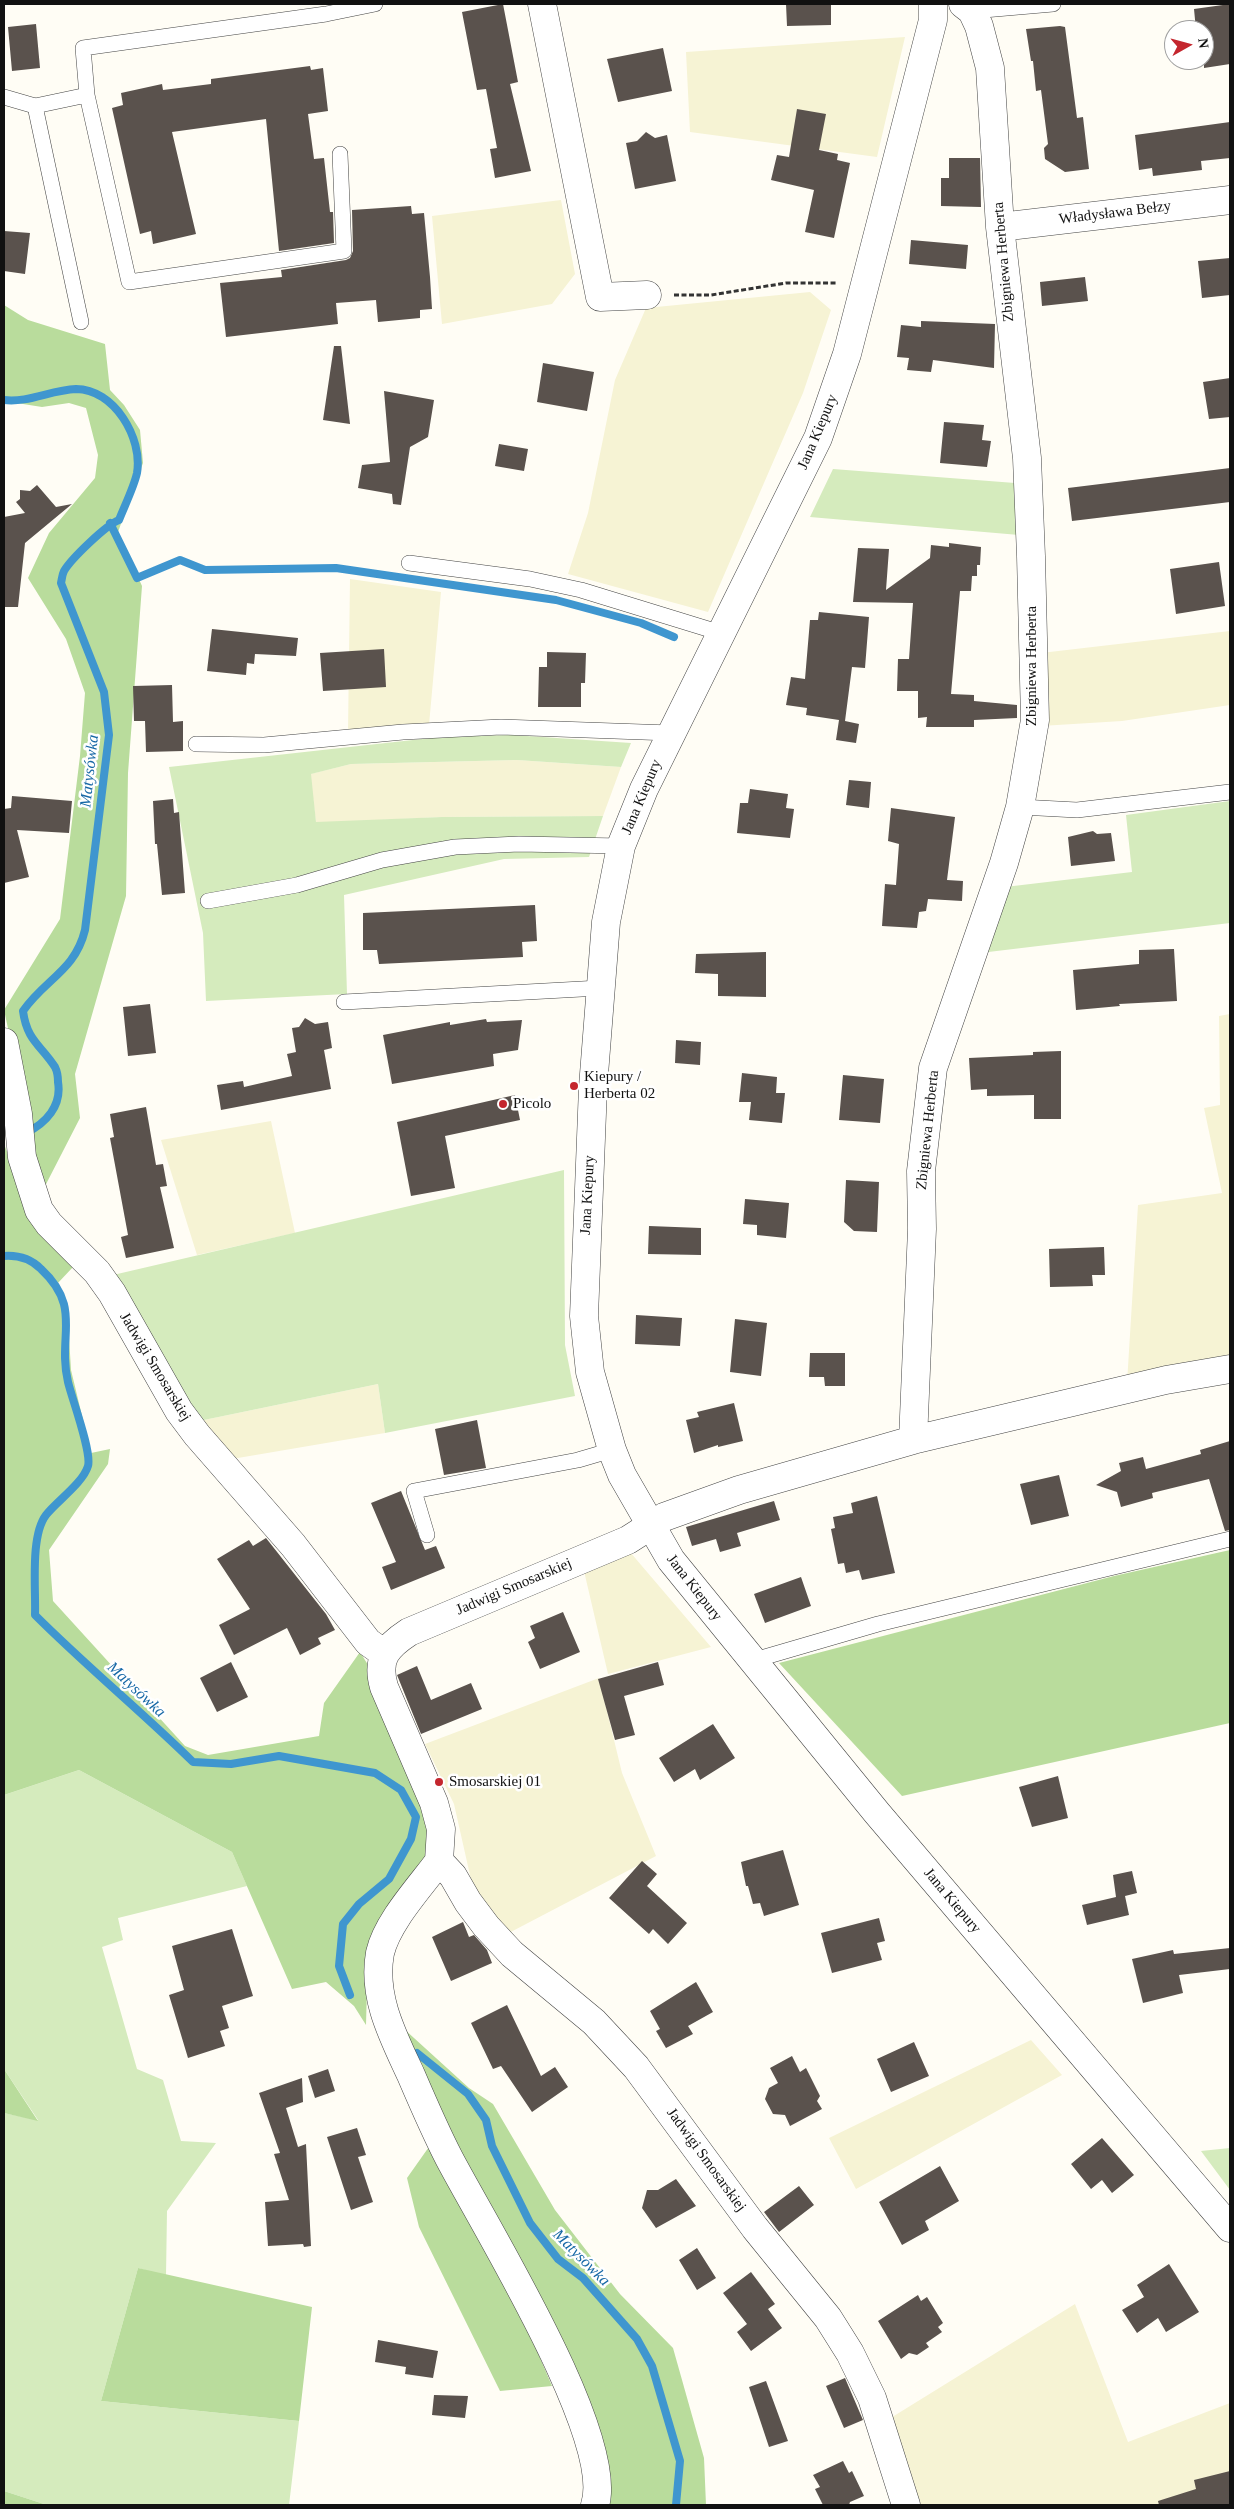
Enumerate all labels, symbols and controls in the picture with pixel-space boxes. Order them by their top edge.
north arrow [1164,20,1214,70]
text: N [1195,37,1211,49]
street label: Władysława Bełzy [1058,197,1172,229]
street label: Zbigniewa Herberta [990,201,1018,323]
street label: Jana Kiepury [794,392,842,472]
street label: Zbigniewa Herberta [1023,606,1041,726]
water label: Matysówka [77,734,103,808]
street label: Jana Kiepury [618,757,666,837]
place label: Kiepury / Herberta 02 [584,1068,655,1103]
street label: Zbigniewa Herberta [913,1069,943,1191]
marker: Kiepury / Herberta 02 [568,1080,580,1092]
place label: Picolo [513,1095,551,1113]
marker: Picolo [497,1098,509,1110]
street label: Jana Kiepury [577,1155,599,1235]
street label: Jadwigi Smosarskiej [115,1309,195,1425]
street label: Jana Kiepury [662,1551,726,1625]
street label: Jadwigi Smosarskiej [454,1555,574,1619]
water label: Matysówka [103,1658,169,1722]
place label: Smosarskiej 01 [449,1773,541,1791]
marker: Smosarskiej 01 [433,1776,445,1788]
street label: Jana Kiepury [920,1865,984,1937]
street label: Jadwigi Smosarskiej [662,2105,750,2215]
water label: Matysówka [548,2225,614,2291]

